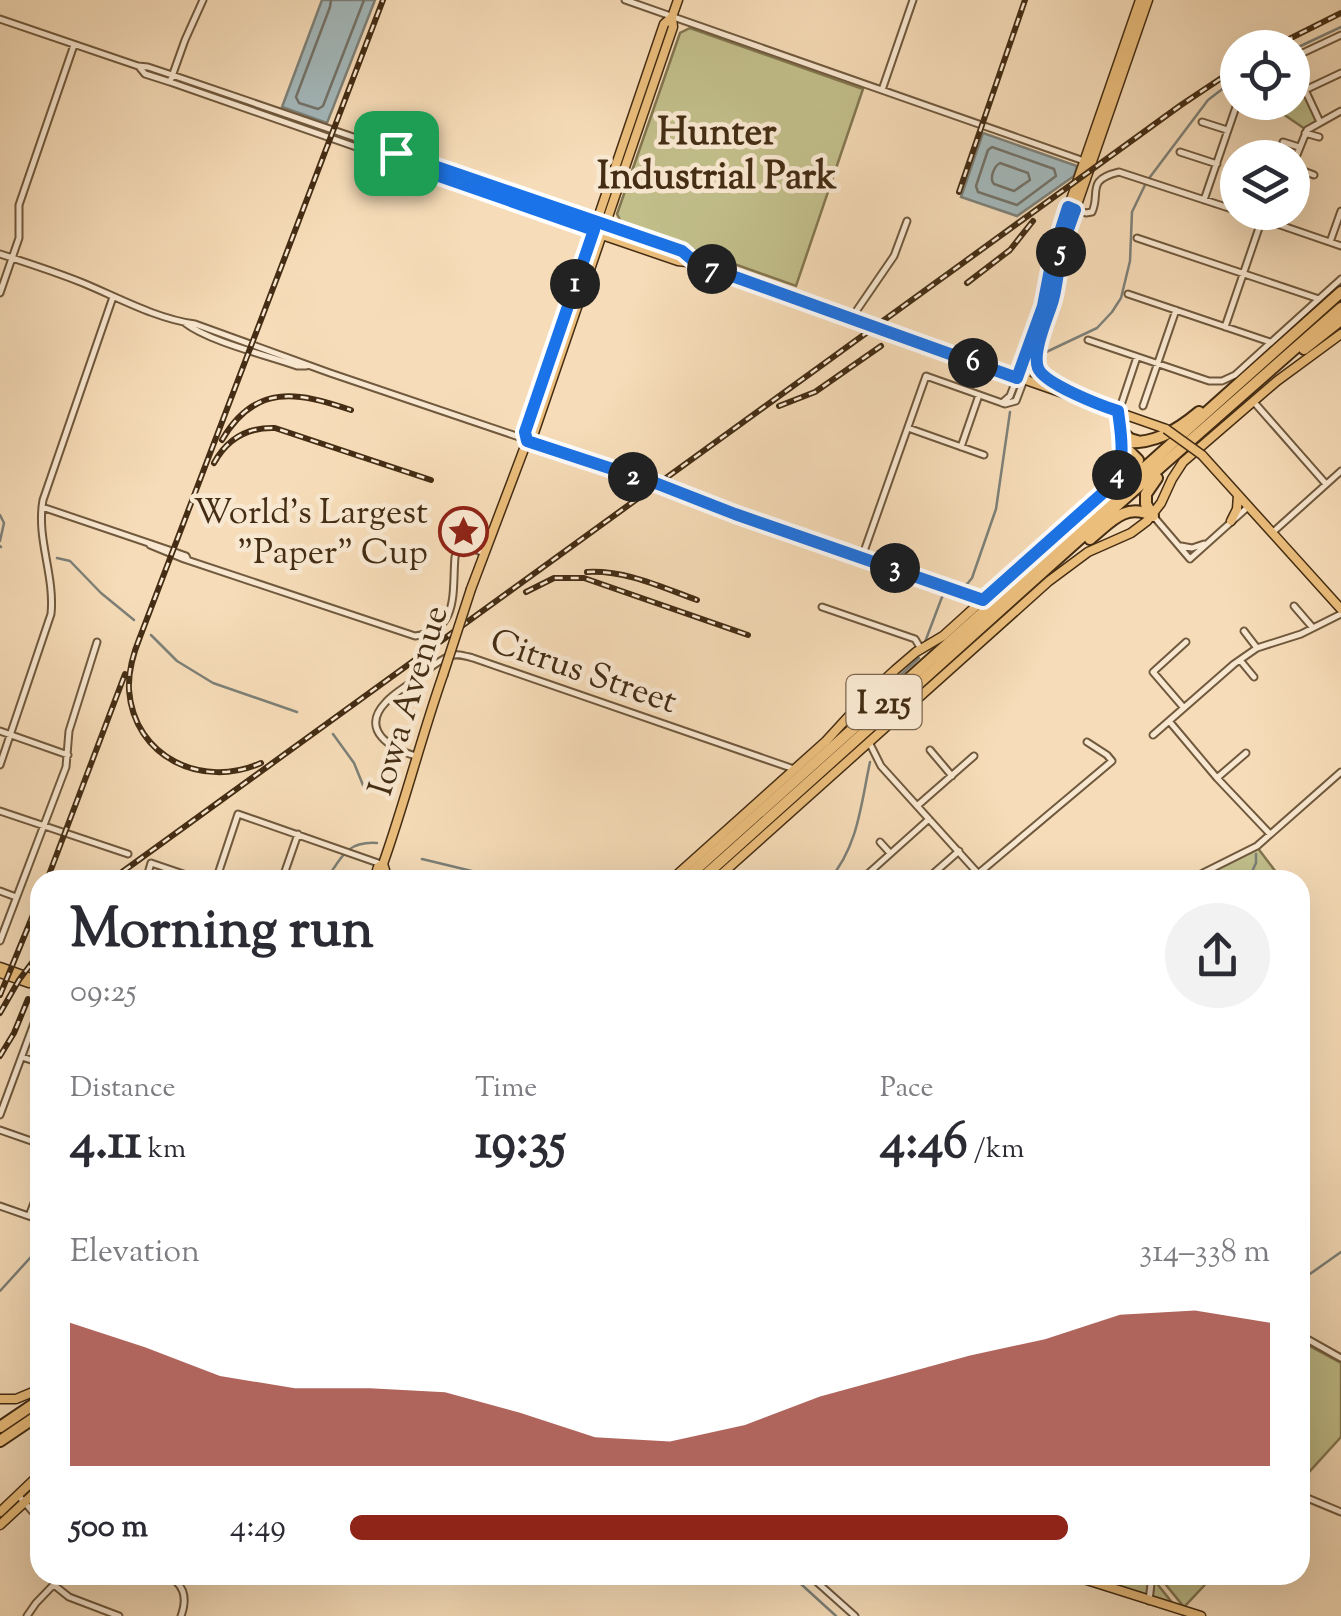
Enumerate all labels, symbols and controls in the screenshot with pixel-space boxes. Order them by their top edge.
map controls [1220,30,1310,230]
button: locate [1220,30,1310,120]
district label: Hunter Industrial Park [597,108,837,206]
pin [354,111,439,196]
icon: arrive [369,126,424,181]
button: layers [1220,140,1310,230]
pin: 5 [1036,227,1086,277]
text: 5 [1056,232,1066,272]
pin: 7 [687,244,737,294]
text: 7 [705,249,719,289]
pin: 1 [550,259,600,309]
text: 1 [570,264,580,304]
pin: 6 [948,338,998,388]
text: 6 [966,343,980,383]
pin: 4 [1092,450,1142,500]
pin: 2 [608,452,658,502]
text: 4 [1110,455,1124,495]
text: 2 [626,457,640,497]
place label: World's Largest "Paper" Cup [193,489,428,580]
place icon: World's Largest "Paper" Cup [437,505,489,557]
pin: 3 [870,543,920,593]
text: 3 [889,548,901,588]
street label: Iowa Avenue [357,600,463,802]
street label: Citrus Street [483,618,683,729]
road number: I 215 [846,675,922,729]
text: Morning run [70,893,374,972]
button: share [1165,903,1270,1008]
text: 09:25 [70,970,137,1016]
text: Distance [70,1069,176,1109]
text: Time [475,1069,537,1109]
text: Pace [880,1069,934,1109]
text: 4.11 [70,1109,142,1181]
text: 19:35 [475,1109,566,1181]
text: 4:46 [880,1109,968,1181]
text: km [142,1130,186,1170]
text: /km [968,1130,1024,1170]
text: Elevation [70,1230,200,1276]
text: 314–338 m [1139,1230,1270,1276]
text: 500 m [70,1505,148,1551]
text: 4:49 [230,1505,286,1551]

